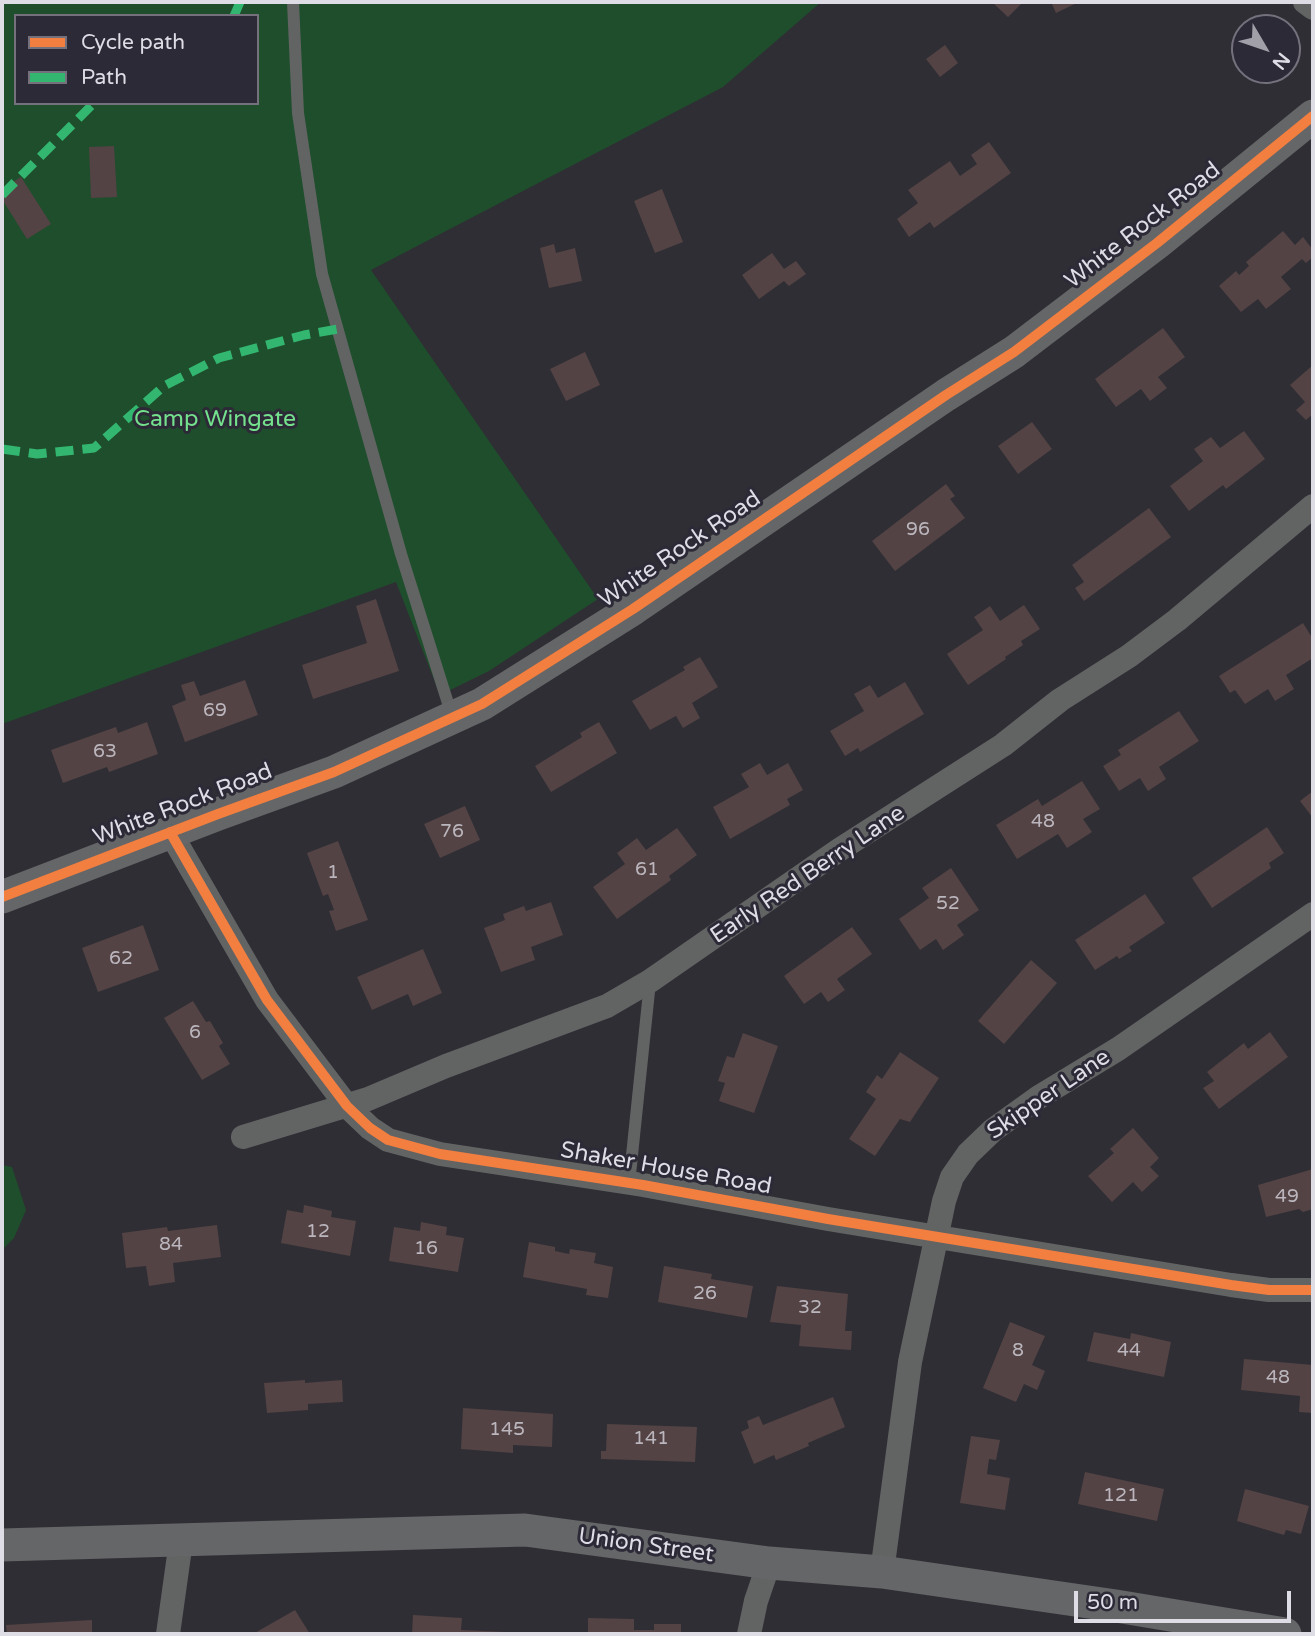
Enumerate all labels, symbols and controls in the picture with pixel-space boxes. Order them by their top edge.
legend [14,14,259,105]
north arrow [1231,14,1301,84]
text: Cycle path [81,30,185,55]
text: N [1267,48,1294,74]
text: Path [81,65,127,90]
street label: White Rock Road [1060,157,1226,295]
park label: Camp Wingate [134,406,296,434]
street label: White Rock Road [594,486,766,614]
house number: 96 [906,519,930,541]
house number: 69 [203,700,227,722]
house number: 63 [93,741,117,763]
street label: White Rock Road [90,758,276,852]
street label: Early Red Berry Lane [706,800,910,950]
house number: 48 [1031,811,1055,833]
house number: 76 [440,821,464,843]
house number: 61 [635,859,659,881]
house number: 1 [327,862,339,884]
house number: 52 [936,893,960,915]
house number: 62 [109,948,133,970]
house number: 6 [189,1022,201,1044]
street label: Skipper Lane [982,1044,1116,1146]
street label: Shaker House Road [558,1137,774,1201]
house number: 49 [1275,1186,1299,1208]
house number: 12 [306,1221,330,1243]
house number: 84 [159,1234,183,1256]
house number: 16 [414,1238,438,1260]
house number: 26 [693,1283,717,1305]
house number: 32 [798,1297,822,1319]
house number: 8 [1012,1340,1024,1362]
house number: 44 [1117,1340,1141,1362]
house number: 48 [1266,1367,1290,1389]
house number: 145 [489,1419,525,1441]
house number: 141 [633,1428,669,1450]
house number: 121 [1103,1485,1139,1507]
street label: Union Street [577,1523,715,1569]
scale bar [1077,1576,1294,1620]
text: 50 m [1087,1590,1138,1615]

